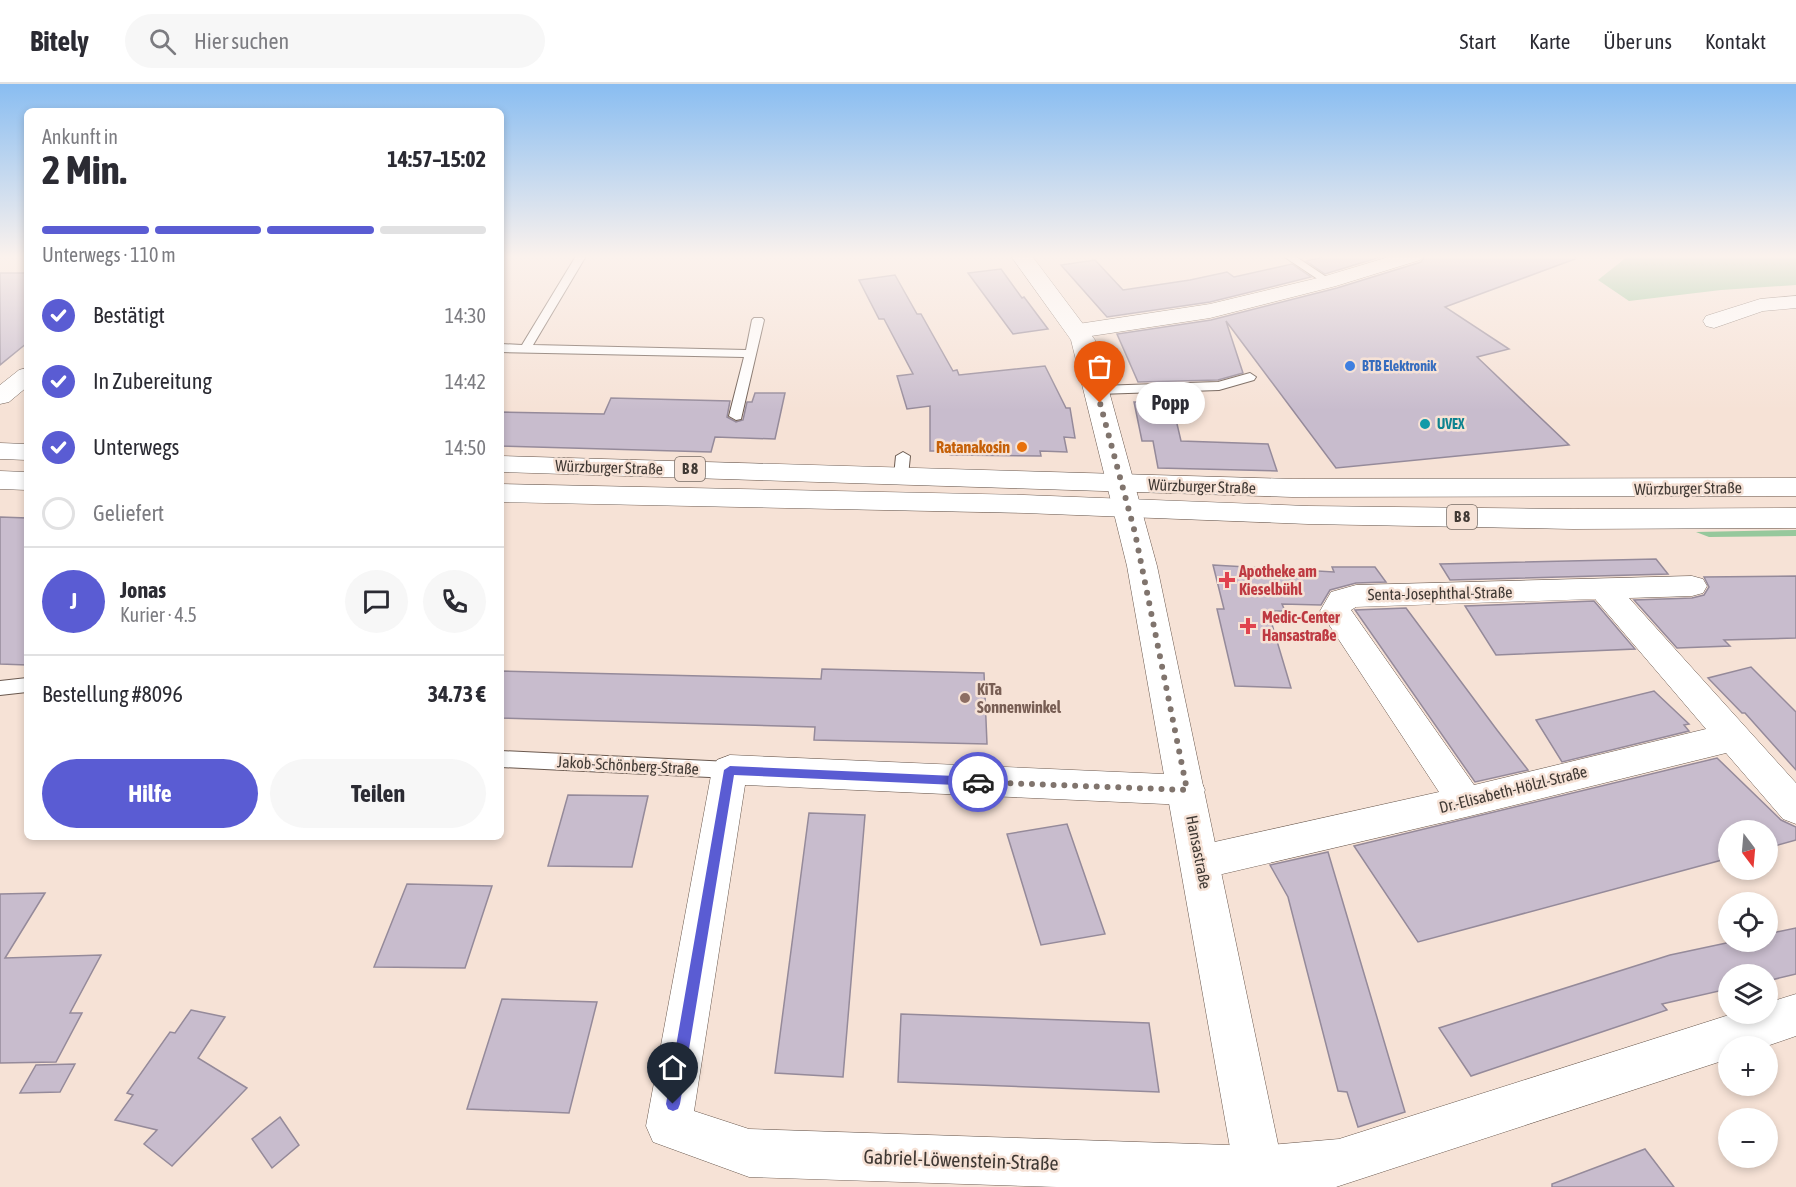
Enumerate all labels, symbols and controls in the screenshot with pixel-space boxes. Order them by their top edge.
search box [125,14,545,68]
text: Bitely [30,25,89,57]
icon: search [146,25,179,58]
text: Hier suchen [194,28,289,54]
text: Start [1460,29,1496,53]
text: Karte [1529,29,1570,53]
text: Über uns [1603,29,1672,53]
text: Kontakt [1705,29,1766,53]
text: Ankunft in [42,125,118,148]
text: 14:57–15:02 [387,146,486,172]
text: 2 Min. [42,148,127,192]
text: Unterwegs · 110 m [42,243,176,266]
icon: check [42,299,75,332]
text: Bestätigt [93,302,165,328]
text: 14:30 [445,304,486,327]
pin [1074,341,1125,403]
icon: bag [1083,350,1116,383]
place label: BTB Elektronik [1362,358,1437,374]
marker: BTB Elektronik [1343,359,1357,373]
icon: check [42,365,75,398]
text: In Zubereitung [93,368,212,394]
text: 14:42 [445,370,486,393]
callout: Popp [1136,382,1205,424]
text: Popp [1152,391,1189,414]
place label: UVEX [1437,416,1465,432]
marker: UVEX [1418,417,1432,431]
icon: check [42,431,75,464]
text: Unterwegs [93,434,179,460]
text: 14:50 [445,436,486,459]
place label: Ratanakosin [936,438,1010,456]
marker: Ratanakosin [1015,440,1029,454]
street label: Würzburger Straße [555,456,663,479]
road number: B 8 [675,457,705,481]
street label: Würzburger Straße [1148,475,1256,498]
street label: Würzburger Straße [1634,478,1742,499]
text: Geliefert [93,500,164,526]
road number: B 8 [1447,505,1477,529]
place label: Apotheke am Kieselbühl [1238,562,1317,598]
button: chat [345,570,408,633]
button: phone [423,570,486,633]
marker: Apotheke am Kieselbühl [1220,573,1234,587]
text: Jonas [120,577,166,603]
street label: Senta-Josephthal-Straße [1368,583,1513,604]
text: J [70,588,77,614]
text: Kurier · 4.5 [120,603,197,626]
place label: Medic-Center Hansastraße [1262,608,1340,644]
marker: Medic-Center Hansastraße [1239,617,1257,635]
place label: KiTa Sonnenwinkel [977,680,1062,716]
text: Bestellung #8096 [42,681,183,707]
text: 34.73 € [428,681,486,707]
marker: KiTa Sonnenwinkel [958,691,972,705]
street label: Jakob-Schönberg-Straße [557,752,699,779]
courier [948,752,1008,812]
button: Hilfe [42,759,258,828]
button: Teilen [270,759,486,828]
street label: Dr.-Elisabeth-Hölzl-Straße [1437,762,1589,816]
icon: car [962,766,995,799]
street label: Hansastraße [1183,814,1215,890]
north arrow [1718,820,1778,880]
map controls [1718,820,1778,1168]
button: locate [1718,892,1778,952]
button: layers [1718,964,1778,1024]
button: + [1718,1036,1778,1096]
pin [647,1042,698,1104]
icon: home [656,1051,689,1084]
button: − [1718,1108,1778,1168]
street label: Gabriel-Löwenstein-Straße [863,1145,1059,1174]

